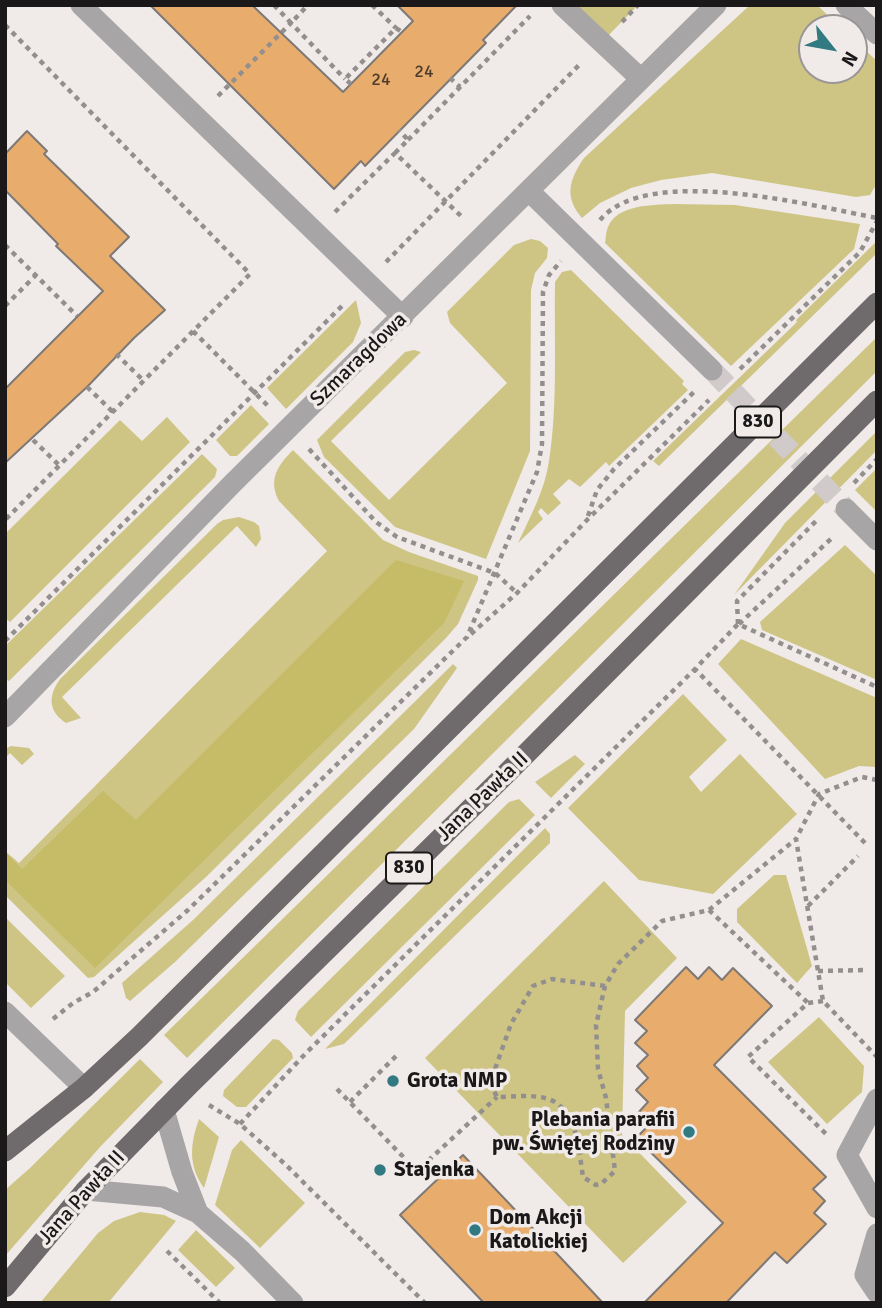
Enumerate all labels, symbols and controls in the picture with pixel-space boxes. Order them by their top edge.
north arrow [798,14,868,84]
text: N [836,47,863,71]
house number: 24 [414,61,434,83]
house number: 24 [371,69,391,91]
street label: Szmaragdowa [305,308,413,412]
road number: 830 [735,406,781,438]
street label: Jana Pawła II [432,747,534,847]
road number: 830 [386,852,432,884]
place label: Grota NMP [407,1068,507,1094]
marker: Grota NMP [385,1073,401,1089]
place label: Plebania parafii pw. Świętej Rodziny [492,1107,675,1157]
marker: Plebania parafii pw. Świętej Rodziny [681,1124,697,1140]
street label: Jana Pawła II [33,1146,131,1250]
place label: Stajenka [394,1157,474,1183]
marker: Stajenka [372,1162,388,1178]
place label: Dom Akcji Katolickiej [489,1205,588,1255]
marker: Dom Akcji Katolickiej [467,1222,483,1238]

